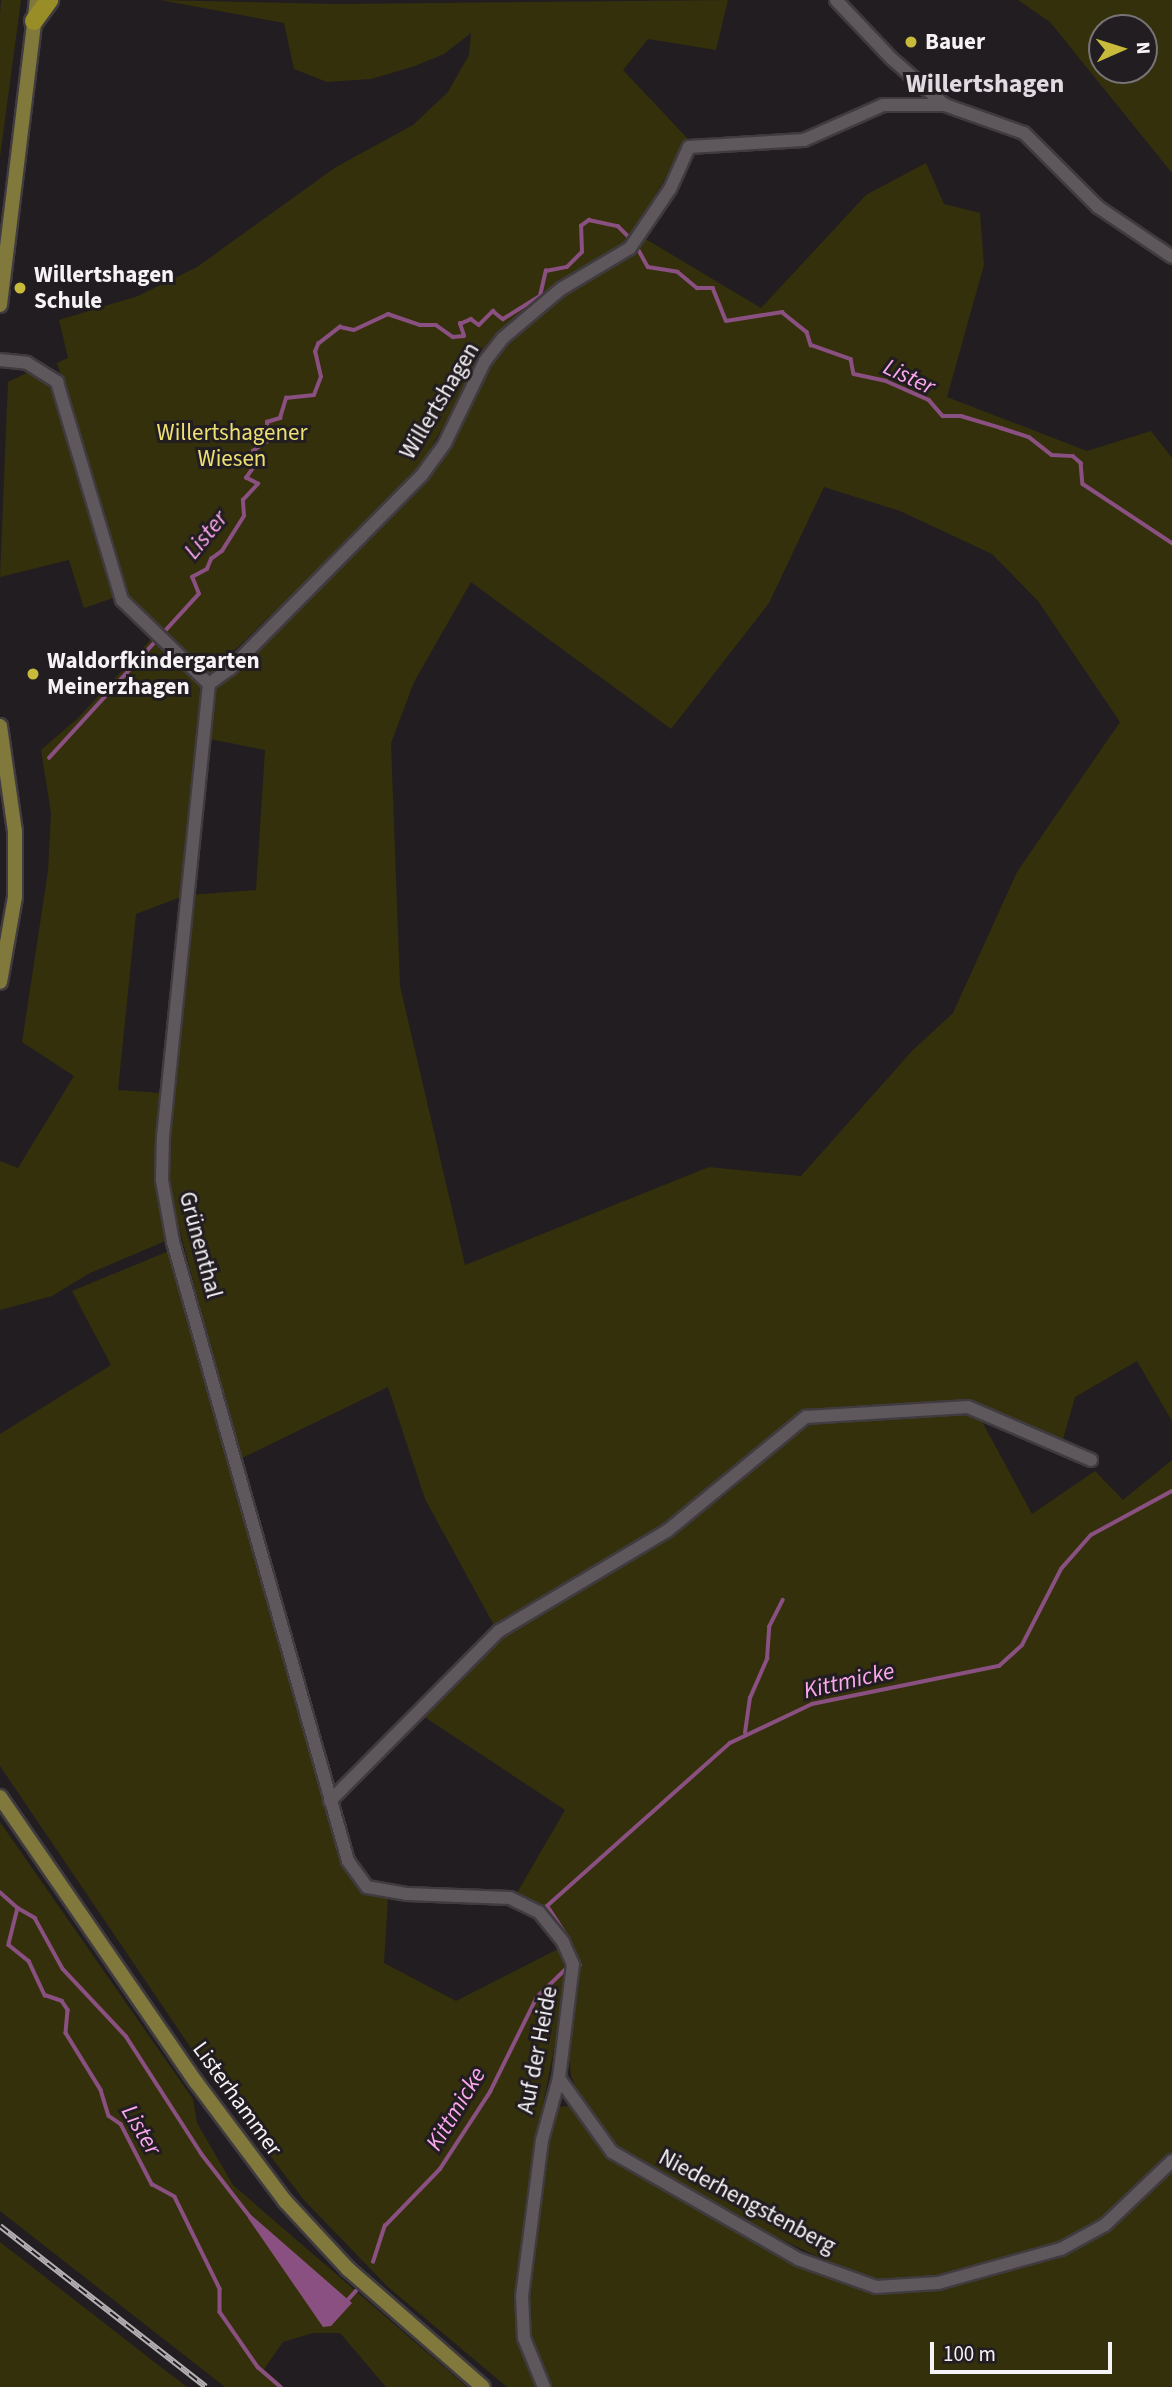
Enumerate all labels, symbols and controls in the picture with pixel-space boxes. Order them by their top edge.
north arrow [1088,14,1158,84]
place label: Bauer [925,28,985,56]
marker: Bauer [903,34,919,50]
text: N [1129,41,1156,55]
district label: Willertshagen [906,68,1064,100]
place label: Willertshagen Schule [34,261,174,315]
marker: Willertshagen Schule [12,280,28,296]
street label: Willertshagen [394,338,486,464]
water label: Lister [879,353,939,401]
park label: Willertshagener Wiesen [157,419,307,473]
water label: Lister [178,505,234,565]
place label: Waldorfkindergarten Meinerzhagen [47,647,260,701]
marker: Waldorfkindergarten Meinerzhagen [25,666,41,682]
street label: Grünenthal [173,1189,227,1301]
water label: Kittmicke [801,1657,897,1705]
street label: Auf der Heide [512,1984,564,2116]
street label: Listerhammer [186,2036,288,2162]
water label: Kittmicke [420,2062,492,2156]
water label: Lister [115,2100,167,2160]
street label: Niederhengstenberg [654,2144,840,2260]
scale bar [934,2328,1116,2372]
text: 100 m [943,2339,996,2369]

